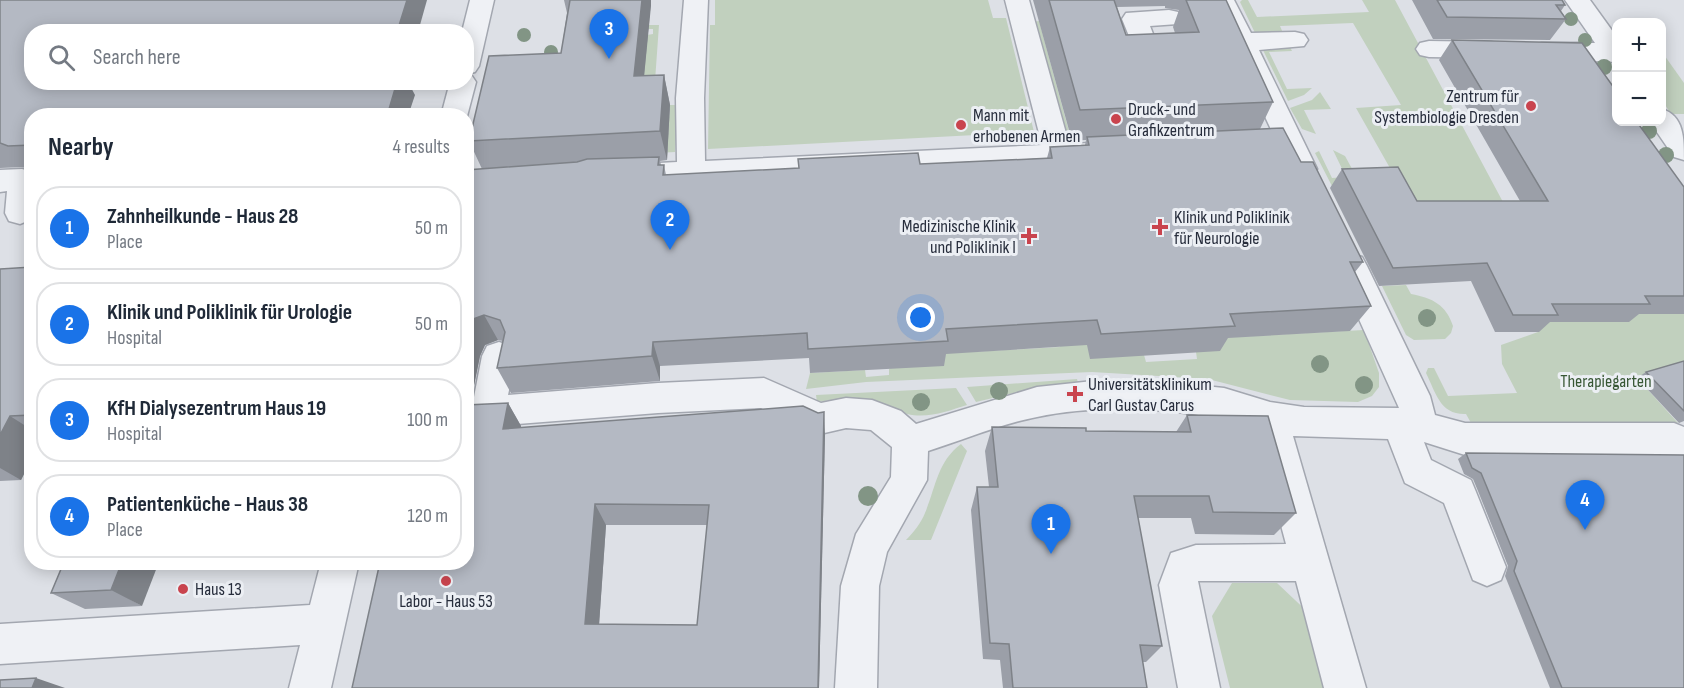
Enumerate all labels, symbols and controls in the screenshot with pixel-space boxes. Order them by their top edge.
pin: 3 [590,10,628,59]
map controls [1612,18,1666,126]
button: + [1612,18,1666,72]
search box [24,24,474,90]
icon: search [45,41,78,74]
text: Search here [93,44,180,71]
button: − [1612,72,1666,126]
place label: Zentrum für Systembiologie Dresden [1374,86,1519,128]
place label: Druck- und Grafikzentrum [1128,99,1215,141]
marker: Zentrum für Systembiologie Dresden [1524,99,1538,113]
place label: Mann mit erhobenen Armen [973,105,1081,147]
marker: Druck- und Grafikzentrum [1109,112,1123,126]
marker: Mann mit erhobenen Armen [954,118,968,132]
text: Nearby [48,132,114,163]
text: 4 results [393,135,450,159]
pin: 2 [650,200,690,250]
text: Zahnheilkunde - Haus 28 [107,203,298,230]
place label: Klinik und Poliklinik für Neurologie [1174,207,1290,249]
text: 1 [66,216,73,240]
text: 50 m [415,216,448,240]
place label: Medizinische Klinik und Poliklinik I [902,216,1016,258]
marker: Klinik und Poliklinik für Neurologie [1151,218,1169,236]
marker: Medizinische Klinik und Poliklinik I [1020,227,1038,245]
text: Place [107,230,143,254]
text: Klinik und Poliklinik für Urologie [107,299,352,326]
your location [906,303,935,332]
text: 2 [65,312,74,336]
text: 50 m [415,312,448,336]
text: Hospital [107,326,162,350]
park label: Therapiegarten [1560,371,1652,392]
place label: Universitätsklinikum Carl Gustav Carus [1088,374,1212,416]
marker: Universitätsklinikum Carl Gustav Carus [1066,385,1084,403]
text: KfH Dialysezentrum Haus 19 [107,395,326,422]
text: 3 [65,408,74,432]
text: 100 m [407,408,448,432]
text: Hospital [107,422,162,446]
pin: 4 [1566,480,1604,530]
text: Patientenküche - Haus 38 [107,491,308,518]
text: 4 [65,504,74,528]
text: 120 m [408,504,448,528]
pin: 1 [1032,504,1070,554]
text: Place [107,518,143,542]
marker: Labor - Haus 53 [439,574,453,588]
place label: Haus 13 [195,579,242,600]
marker: Haus 13 [176,582,190,596]
place label: Labor - Haus 53 [399,591,493,612]

